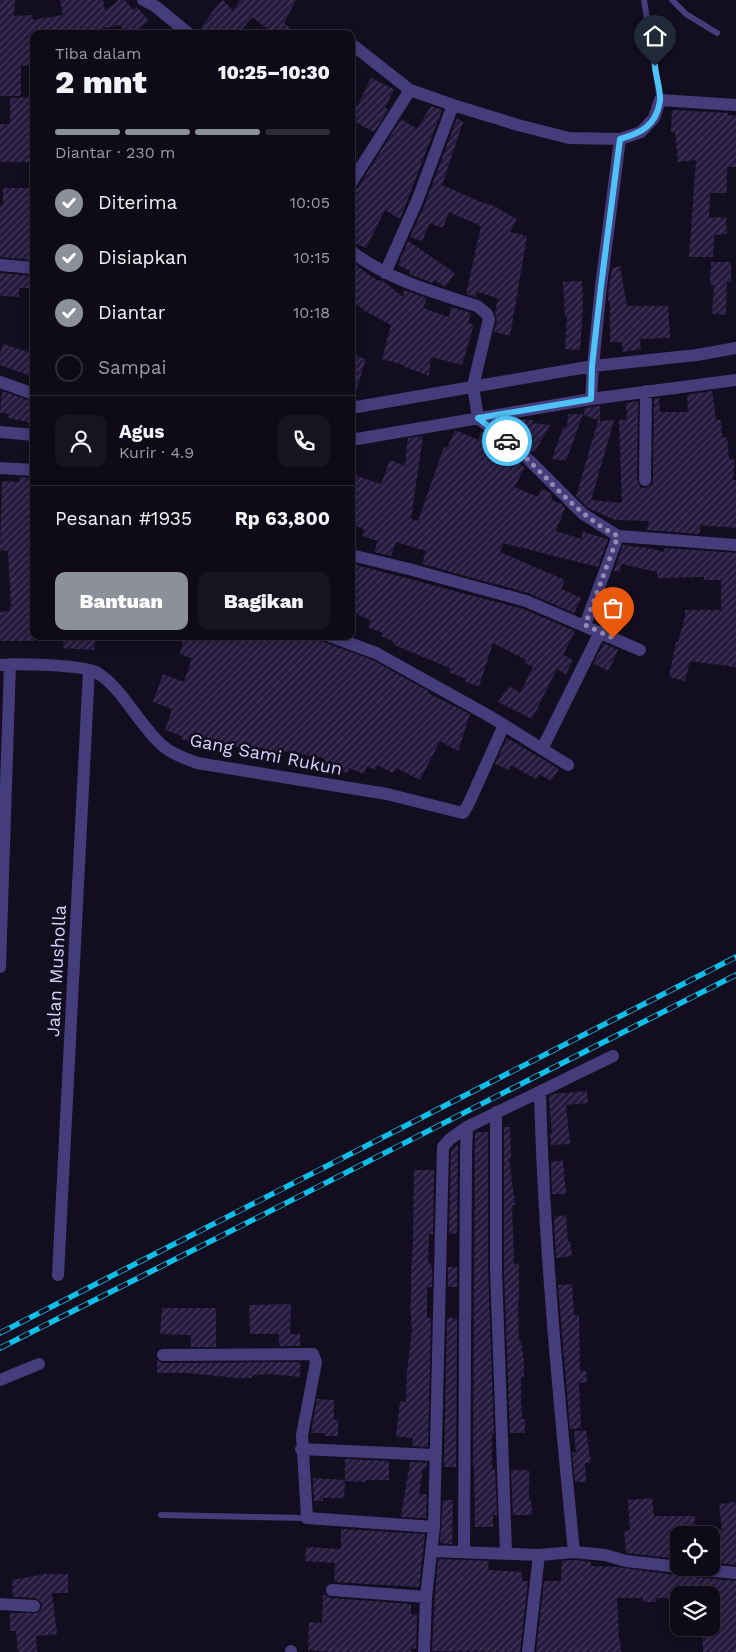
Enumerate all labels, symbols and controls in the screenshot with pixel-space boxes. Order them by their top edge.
pin [634,15,676,66]
icon: home [641,22,669,50]
text: Tiba dalam [55,44,141,63]
text: 10:25–10:30 [218,61,330,84]
text: 2 mnt [55,63,147,101]
text: Diantar · 230 m [55,143,175,162]
icon: check [55,189,83,217]
text: Diterima [98,191,177,214]
text: 10:05 [290,193,330,212]
icon: check [55,244,83,272]
text: Disiapkan [98,246,188,269]
text: 10:15 [294,248,330,267]
icon: check [55,299,83,327]
text: Diantar [98,301,166,324]
text: 10:18 [293,303,330,322]
text: Sampai [98,356,167,379]
button: person [55,415,107,467]
button: phone [278,415,330,467]
courier [482,416,532,466]
text: Agus [119,420,164,443]
icon: car [493,427,521,455]
text: Kurir · 4.9 [119,443,194,462]
text: Pesanan #1935 [55,507,192,530]
text: Rp 63,800 [235,507,330,530]
button: Bantuan [55,572,188,630]
button: Bagikan [198,572,330,630]
pin [592,587,634,638]
icon: bag [599,594,627,622]
street label: Gang Sami Rukun [188,729,344,779]
street label: Jalan Musholla [42,905,70,1037]
map controls [670,1526,720,1636]
button: locate [670,1526,720,1576]
button: layers [670,1586,720,1636]

